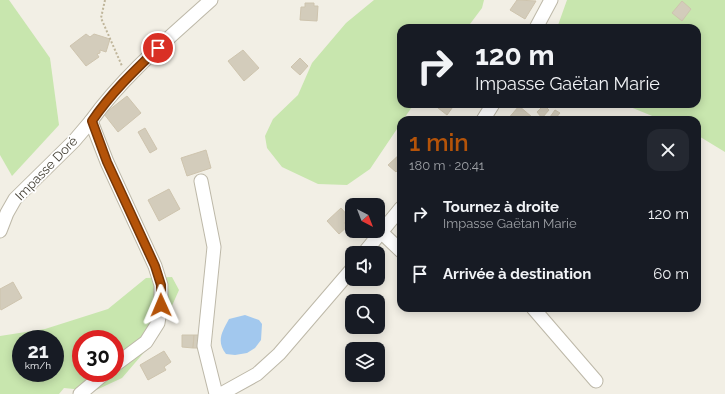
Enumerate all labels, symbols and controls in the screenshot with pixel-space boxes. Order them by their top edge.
pin [141,31,175,65]
icon: arrive [147,37,169,59]
text: 120 m [475,39,555,72]
icon: right [409,40,461,92]
text: Impasse Gaëtan Marie [475,73,660,94]
text: 1 min [409,128,469,157]
button: close [647,129,689,171]
street label: Impasse Doré [12,133,81,203]
text: 180 m · 20:41 [409,158,484,173]
north arrow [345,198,385,238]
map controls [345,198,385,382]
text: Tournez à droite [443,198,559,216]
icon: right [409,203,431,225]
text: 120 m [648,205,689,223]
text: Impasse Gaëtan Marie [443,216,577,231]
button: sound [345,246,385,286]
icon: arrive [409,263,431,285]
text: Arrivée à destination [443,265,591,283]
text: 60 m [653,265,689,283]
position arrow [140,284,182,326]
button: search [345,294,385,334]
speed limit sign: 30 [72,330,124,382]
text: 21 [27,339,49,363]
button: layers [345,342,385,382]
text: km/h [25,360,51,371]

